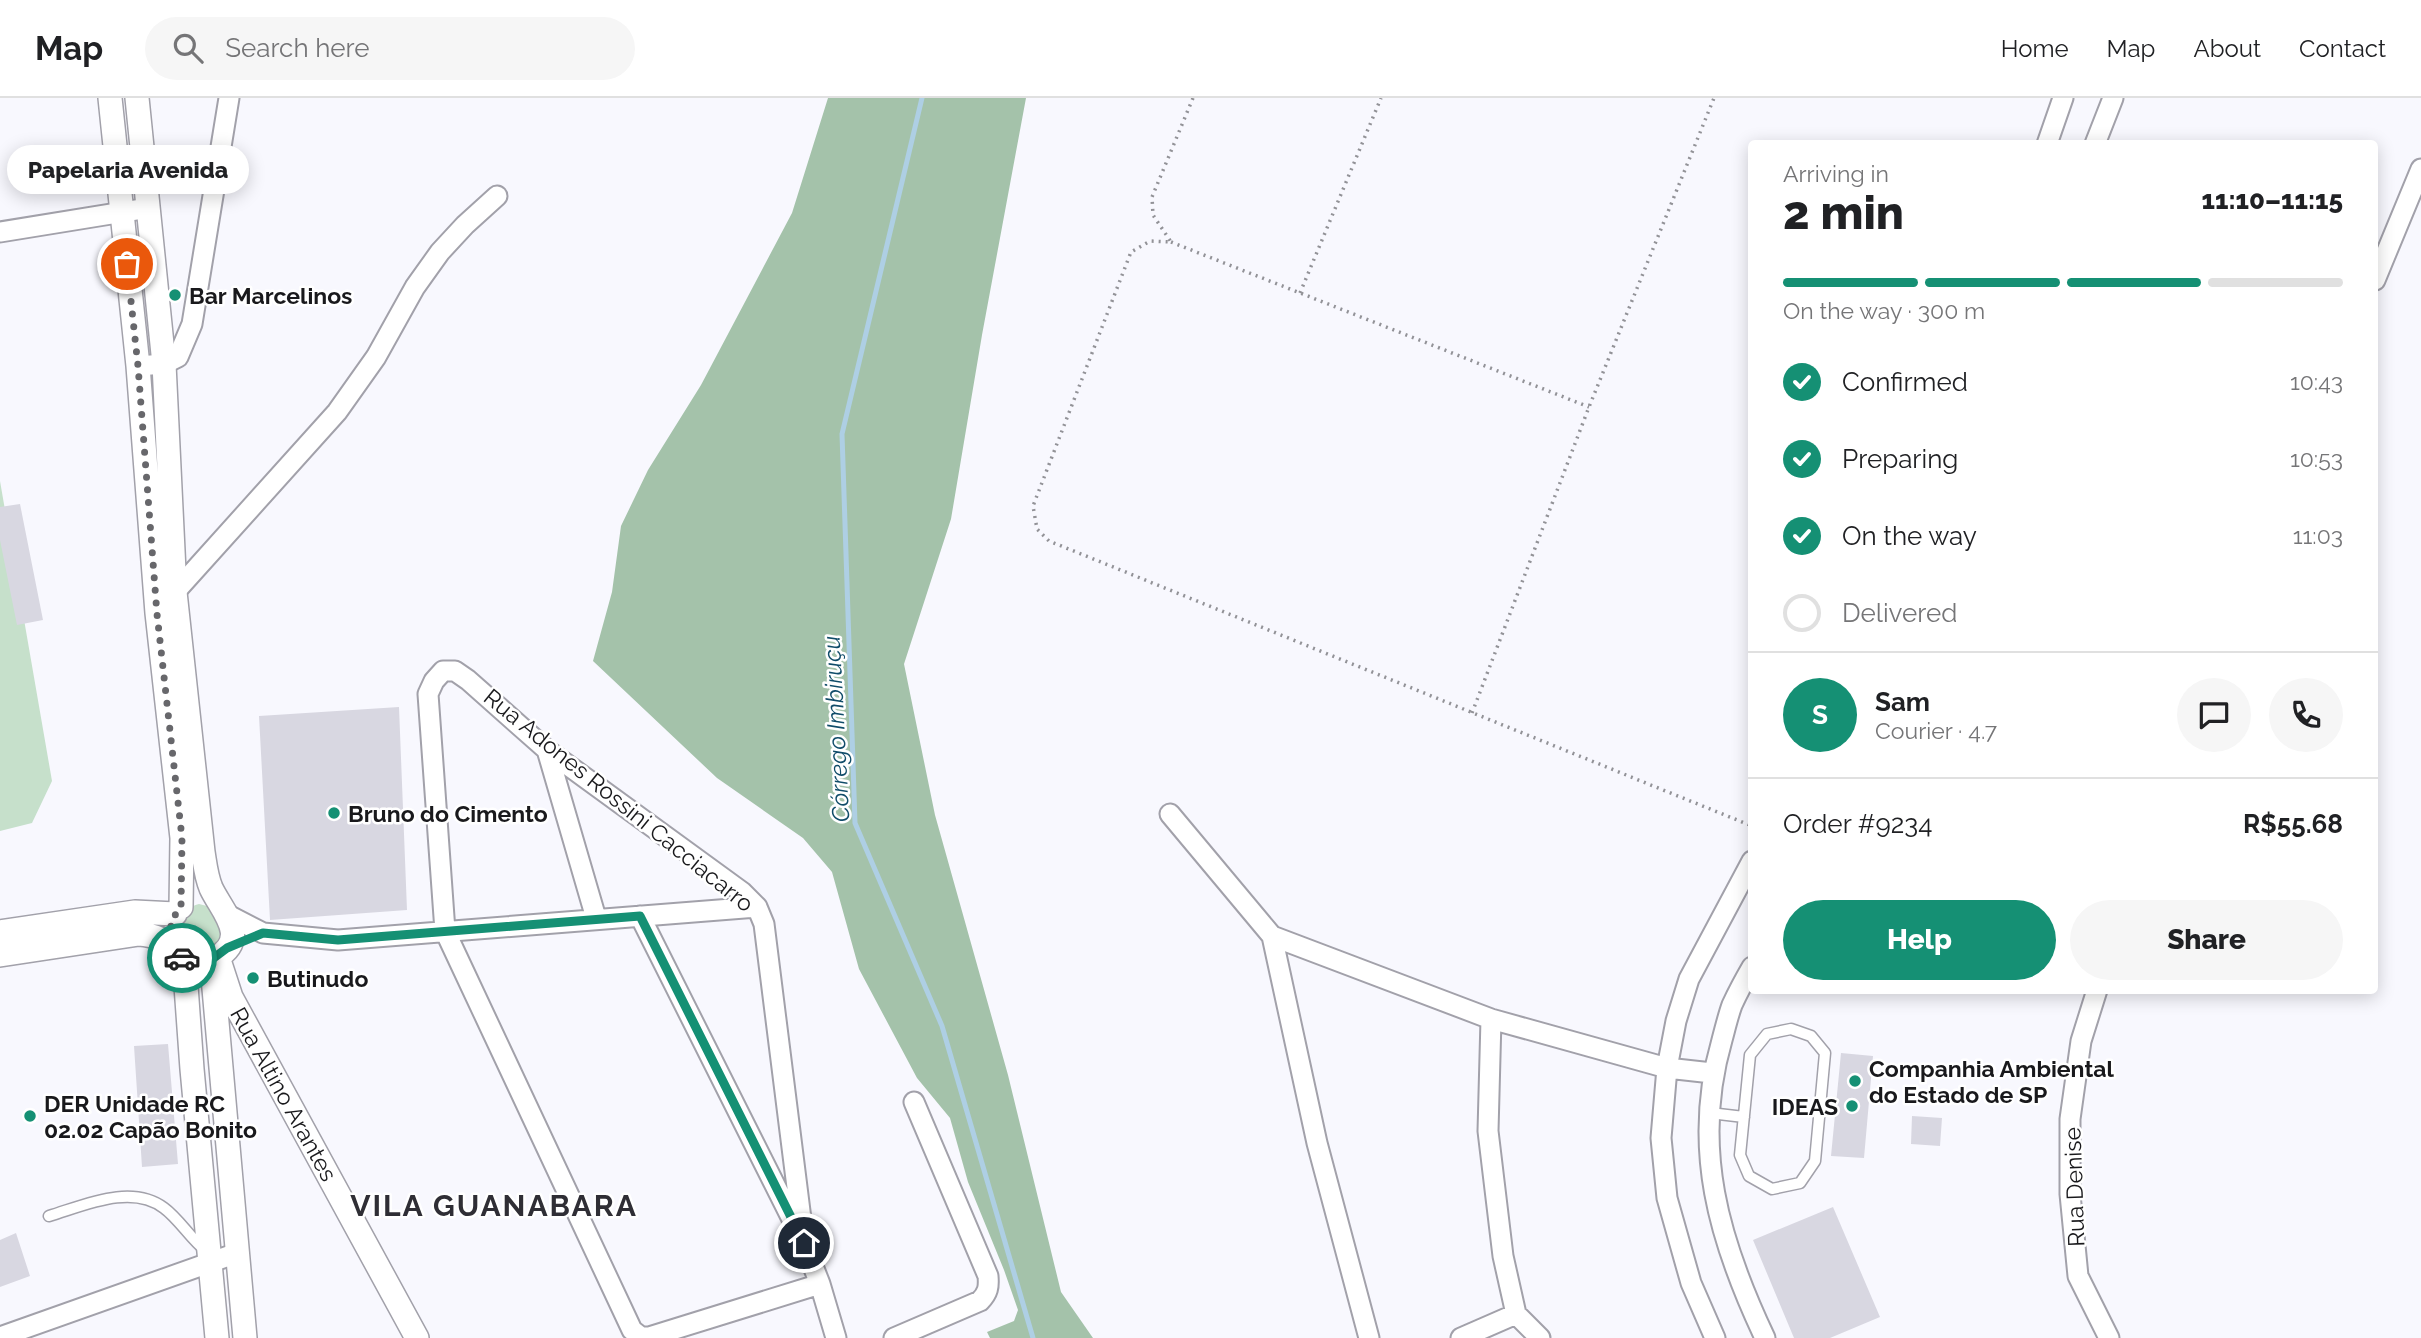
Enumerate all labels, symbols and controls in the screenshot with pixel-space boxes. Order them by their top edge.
search box [145,17,635,80]
text: Map [35,29,103,68]
icon: search [169,29,207,67]
text: Search here [225,33,370,63]
text: Home [2001,34,2069,63]
text: Map [2107,34,2155,63]
text: About [2193,34,2261,63]
text: Contact [2299,34,2386,63]
callout: Papelaria Avenida [6,145,248,194]
text: Papelaria Avenida [28,156,228,183]
text: Arriving in [1783,160,1889,187]
text: 11:10–11:15 [2201,185,2343,215]
text: 2 min [1783,186,1904,240]
pin [97,234,157,294]
icon: bag [108,245,146,283]
place label: Bar Marcelinos [189,282,352,309]
marker: Bar Marcelinos [167,287,183,303]
text: On the way · 300 m [1783,297,1985,324]
icon: check [1783,363,1821,401]
text: Confirmed [1842,367,1968,397]
text: 10:43 [2290,368,2343,395]
icon: check [1783,440,1821,478]
text: Preparing [1842,444,1958,474]
text: 10:53 [2290,445,2343,472]
icon: check [1783,517,1821,555]
text: On the way [1842,521,1977,551]
text: 11:03 [2293,522,2343,549]
text: Delivered [1842,598,1957,628]
water label: Córrego Imbiruçu [817,635,855,823]
button: chat [2177,678,2251,752]
button: phone [2269,678,2343,752]
street label: Rua Adones Rossini Cacciacarro [479,683,759,917]
text: Sam [1875,687,1930,717]
text: S [1812,700,1828,730]
text: Courier · 4.7 [1875,717,1997,744]
place label: Bruno do Cimento [348,800,548,827]
marker: Bruno do Cimento [326,805,342,821]
text: Order #9234 [1783,809,1932,839]
text: R$55.68 [2243,809,2343,839]
button: Help [1783,900,2056,980]
button: Share [2070,900,2343,980]
courier [147,923,217,993]
icon: car [163,939,201,977]
place label: Butinudo [267,965,368,992]
marker: Butinudo [245,970,261,986]
street label: Rua Altino Arantes [225,1002,343,1186]
place label: Companhia Ambiental do Estado de SP [1869,1055,2114,1108]
marker: Companhia Ambiental do Estado de SP [1847,1073,1863,1089]
place label: DER Unidade RC 02.02 Capão Bonito [44,1090,257,1143]
place label: IDEAS [1772,1093,1838,1120]
marker: IDEAS [1844,1098,1860,1114]
marker: DER Unidade RC 02.02 Capão Bonito [22,1108,38,1124]
street label: Rua Denise [2058,1127,2090,1247]
district label: VILA GUANABARA [350,1188,638,1223]
pin [774,1213,834,1273]
icon: home [785,1224,823,1262]

